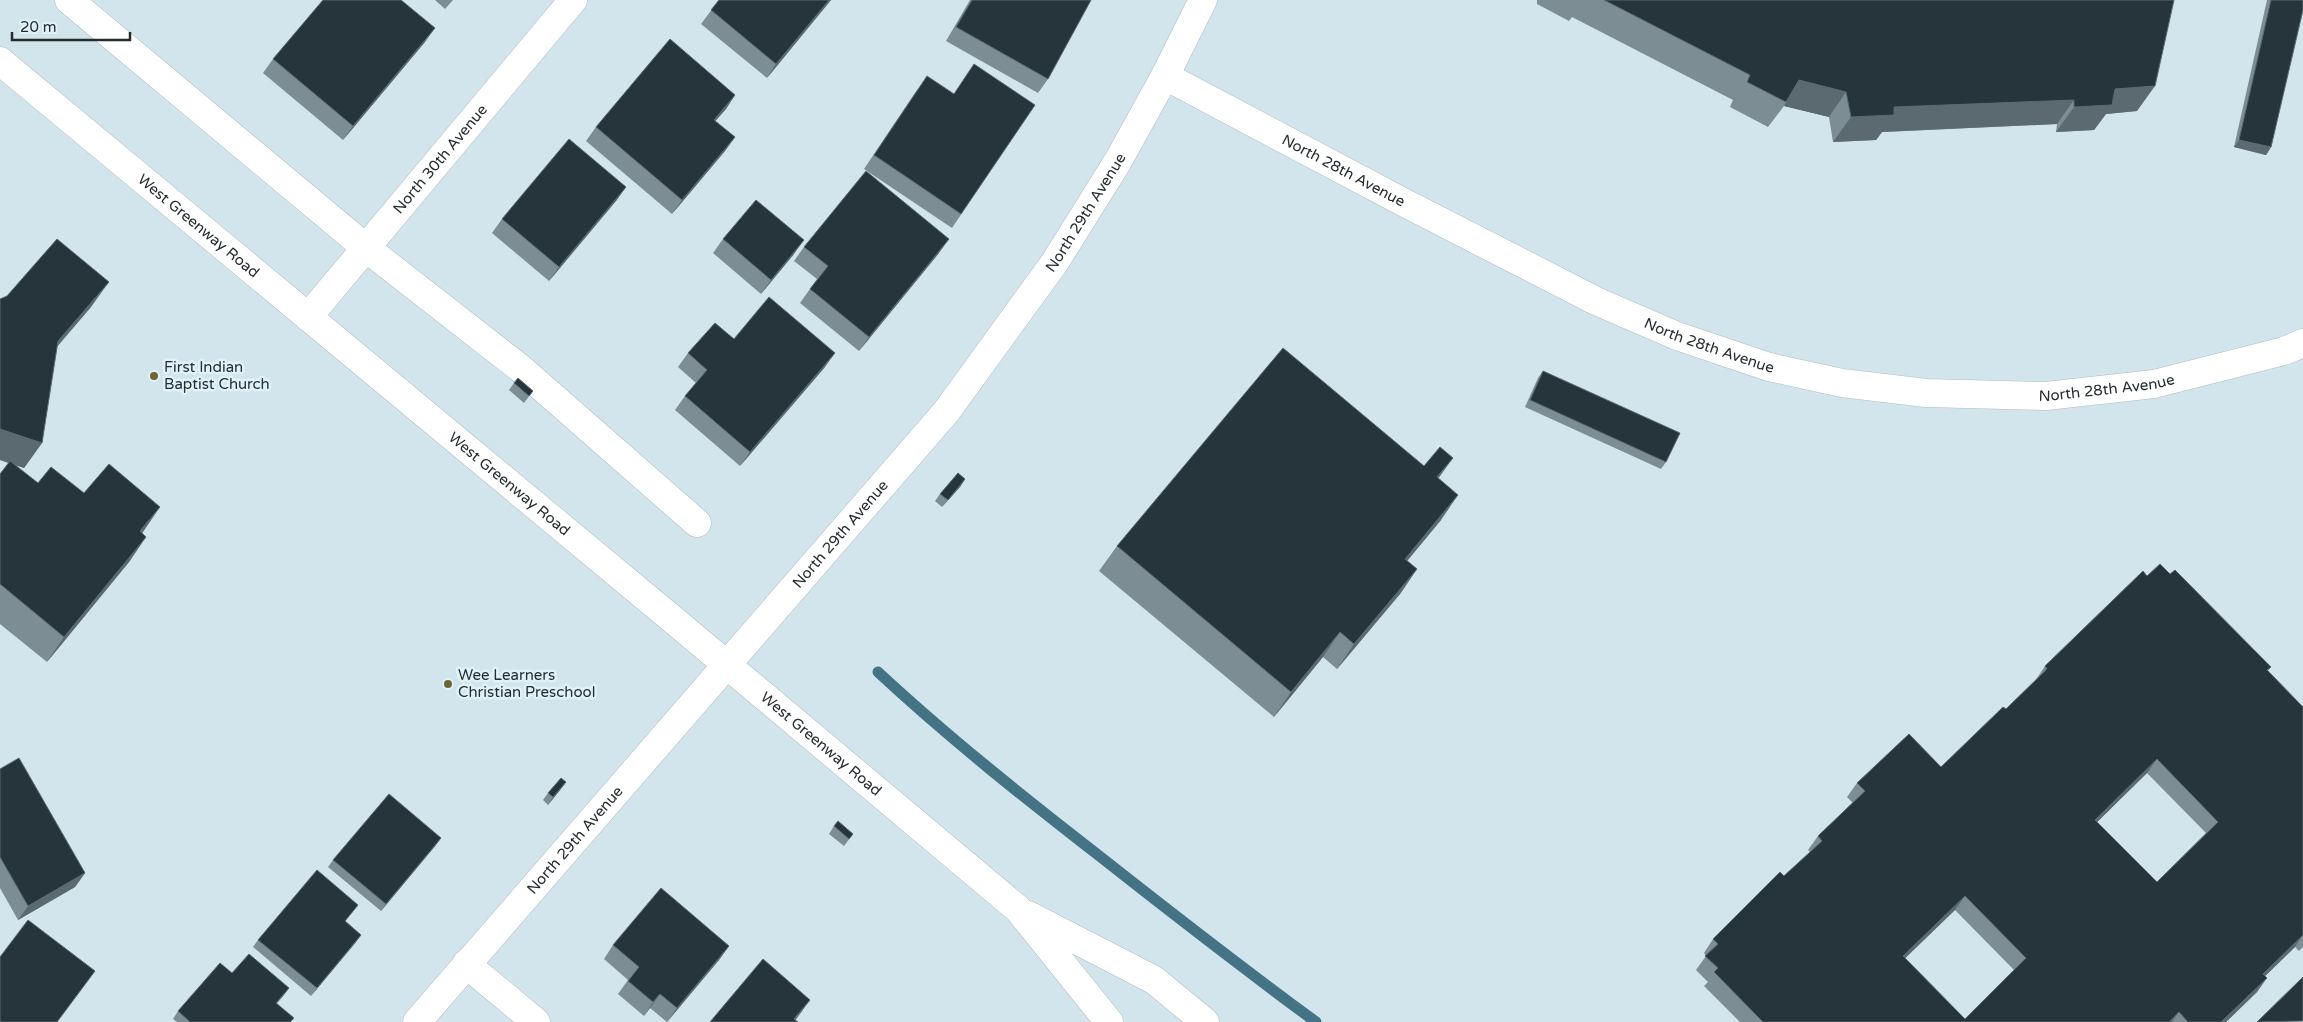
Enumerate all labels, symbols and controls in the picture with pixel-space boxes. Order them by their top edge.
scale bar [12,10,130,42]
text: 20 m [20,18,57,36]
street label: North 30th Avenue [389,101,491,217]
street label: North 28th Avenue [1279,131,1408,210]
street label: North 29th Avenue [1042,150,1130,276]
street label: West Greenway Road [134,170,263,281]
street label: North 28th Avenue [1641,314,1776,377]
place label: First Indian Baptist Church [164,358,270,393]
marker: First Indian Baptist Church [148,370,160,382]
street label: North 28th Avenue [2038,370,2176,405]
street label: West Greenway Road [445,428,574,539]
street label: North 29th Avenue [789,476,892,592]
place label: Wee Learners Christian Preschool [458,666,595,701]
marker: Wee Learners Christian Preschool [442,678,454,690]
street label: West Greenway Road [757,688,885,800]
street label: North 29th Avenue [523,782,627,898]

